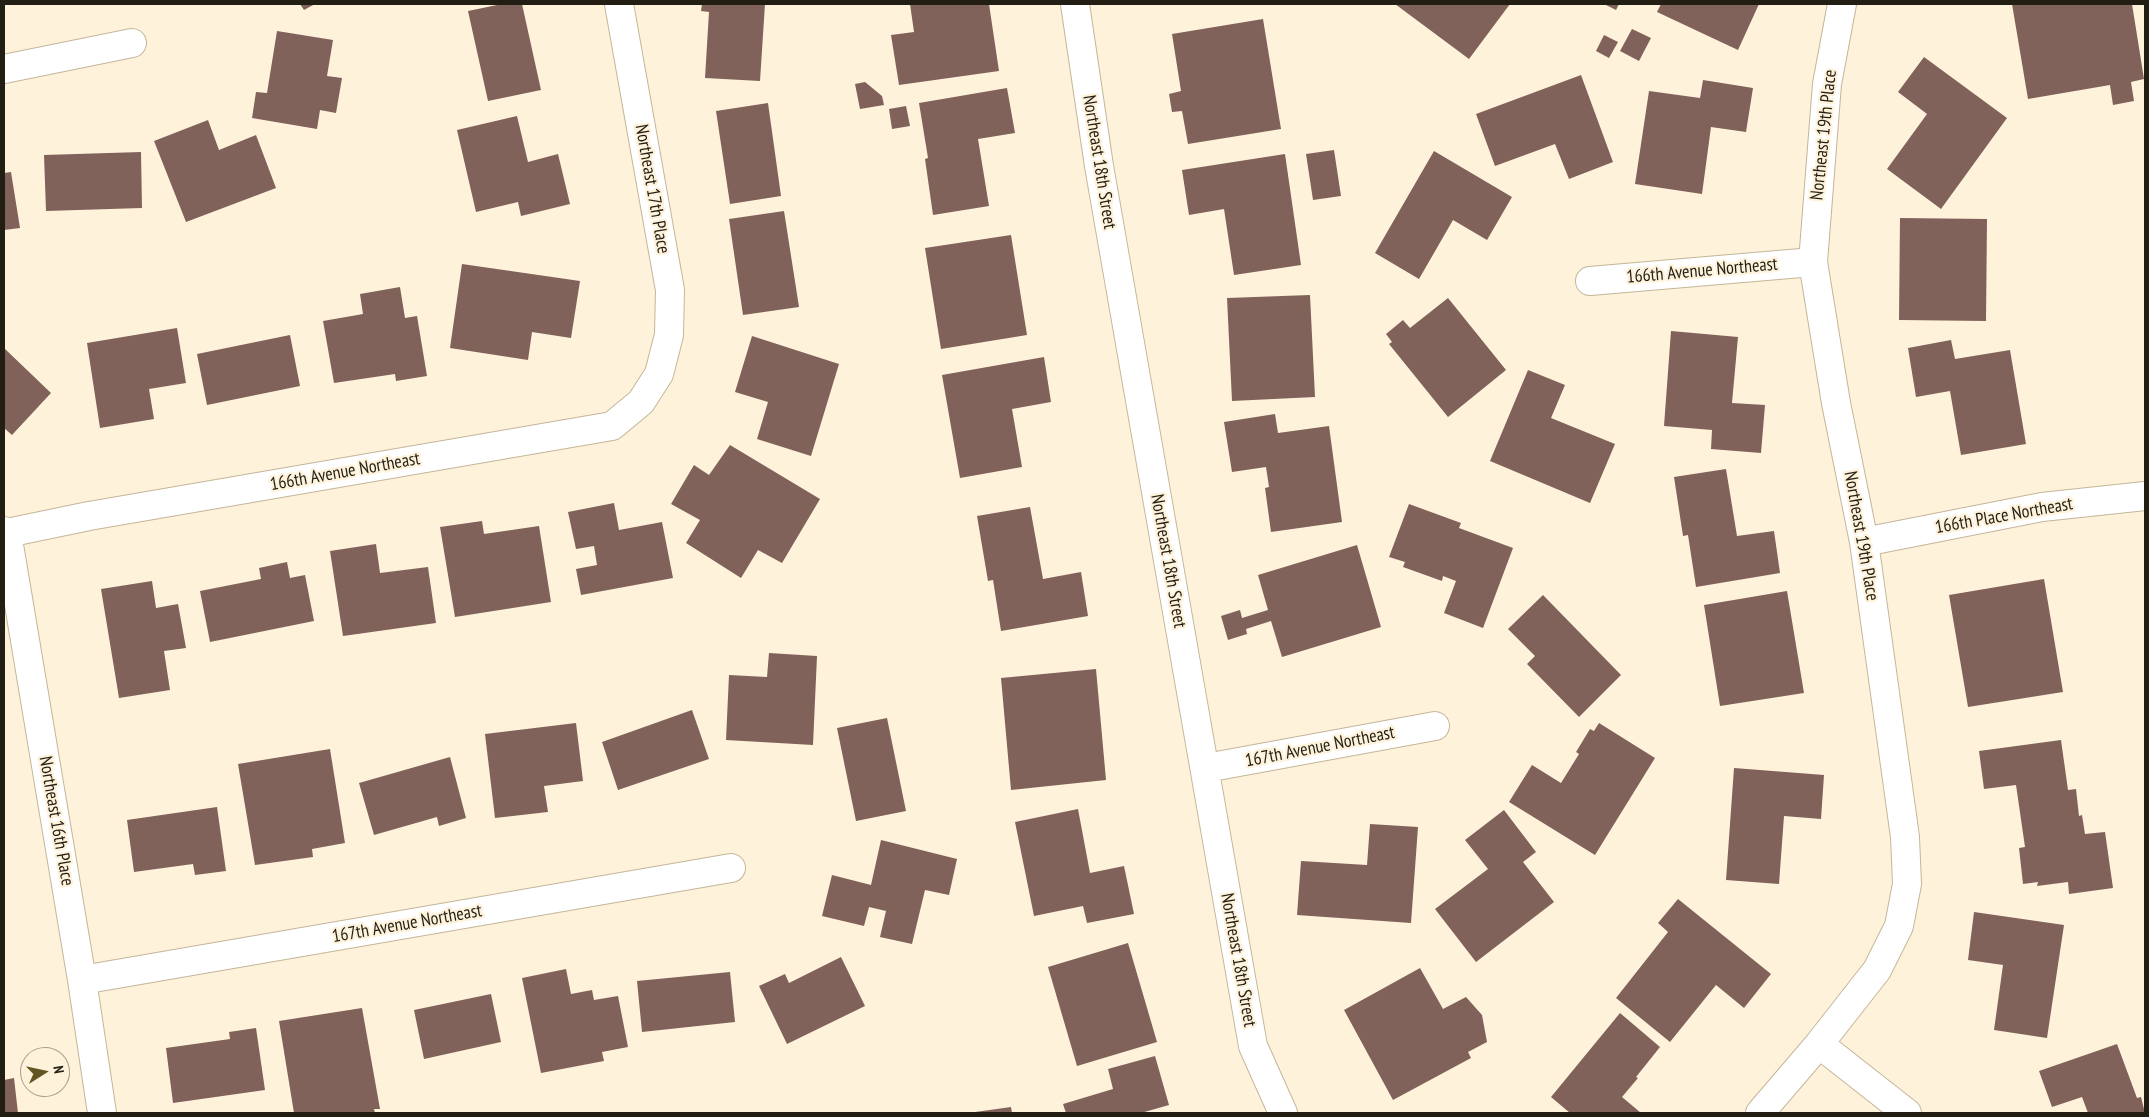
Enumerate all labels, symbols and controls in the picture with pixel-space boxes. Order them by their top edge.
street label: Northeast 19th Place [1806,69,1842,201]
street label: Northeast 18th Street [1078,93,1120,231]
street label: Northeast 17th Place [630,123,674,255]
street label: 166th Avenue Northeast [1626,254,1778,288]
street label: 166th Avenue Northeast [268,448,422,496]
street label: Northeast 19th Place [1839,470,1883,602]
street label: Northeast 18th Street [1146,492,1190,630]
street label: 166th Place Northeast [1934,493,2074,539]
street label: 167th Avenue Northeast [1244,722,1396,772]
street label: Northeast 16th Place [34,755,78,887]
street label: Northeast 18th Street [1216,891,1260,1029]
street label: 167th Avenue Northeast [331,900,483,948]
north arrow [20,1047,70,1097]
text: N [49,1064,68,1075]

